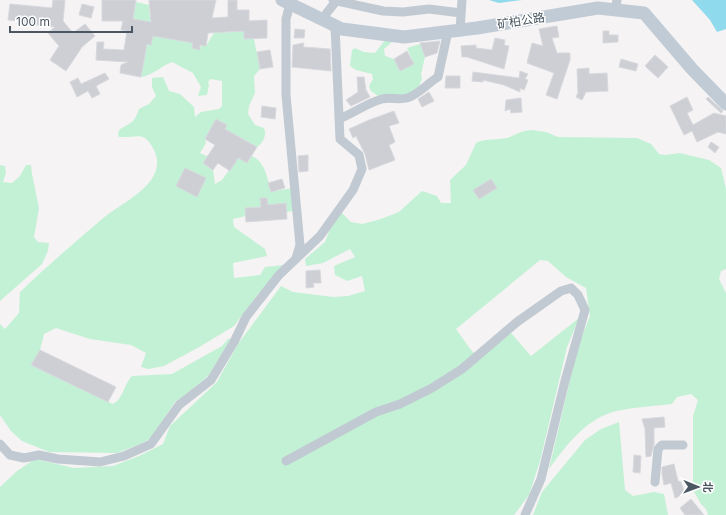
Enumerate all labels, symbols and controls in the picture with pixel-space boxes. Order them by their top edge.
scale bar [10,8,132,34]
street label: 矿柏公路 [496,9,546,32]
text: 100 m [16,14,50,29]
north arrow [678,467,718,507]
text: 北 [701,482,715,493]

